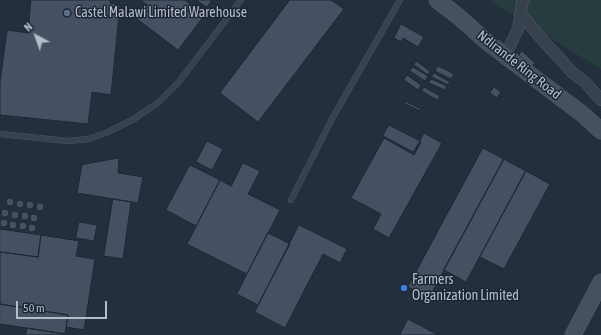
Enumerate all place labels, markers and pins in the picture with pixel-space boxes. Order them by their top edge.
place label: Castel Malawi Limited Warehouse [75,5,247,21]
marker: Castel Malawi Limited Warehouse [62,8,72,18]
place label: Farmers Organization Limited [412,272,519,304]
marker: Farmers Organization Limited [399,283,409,293]

